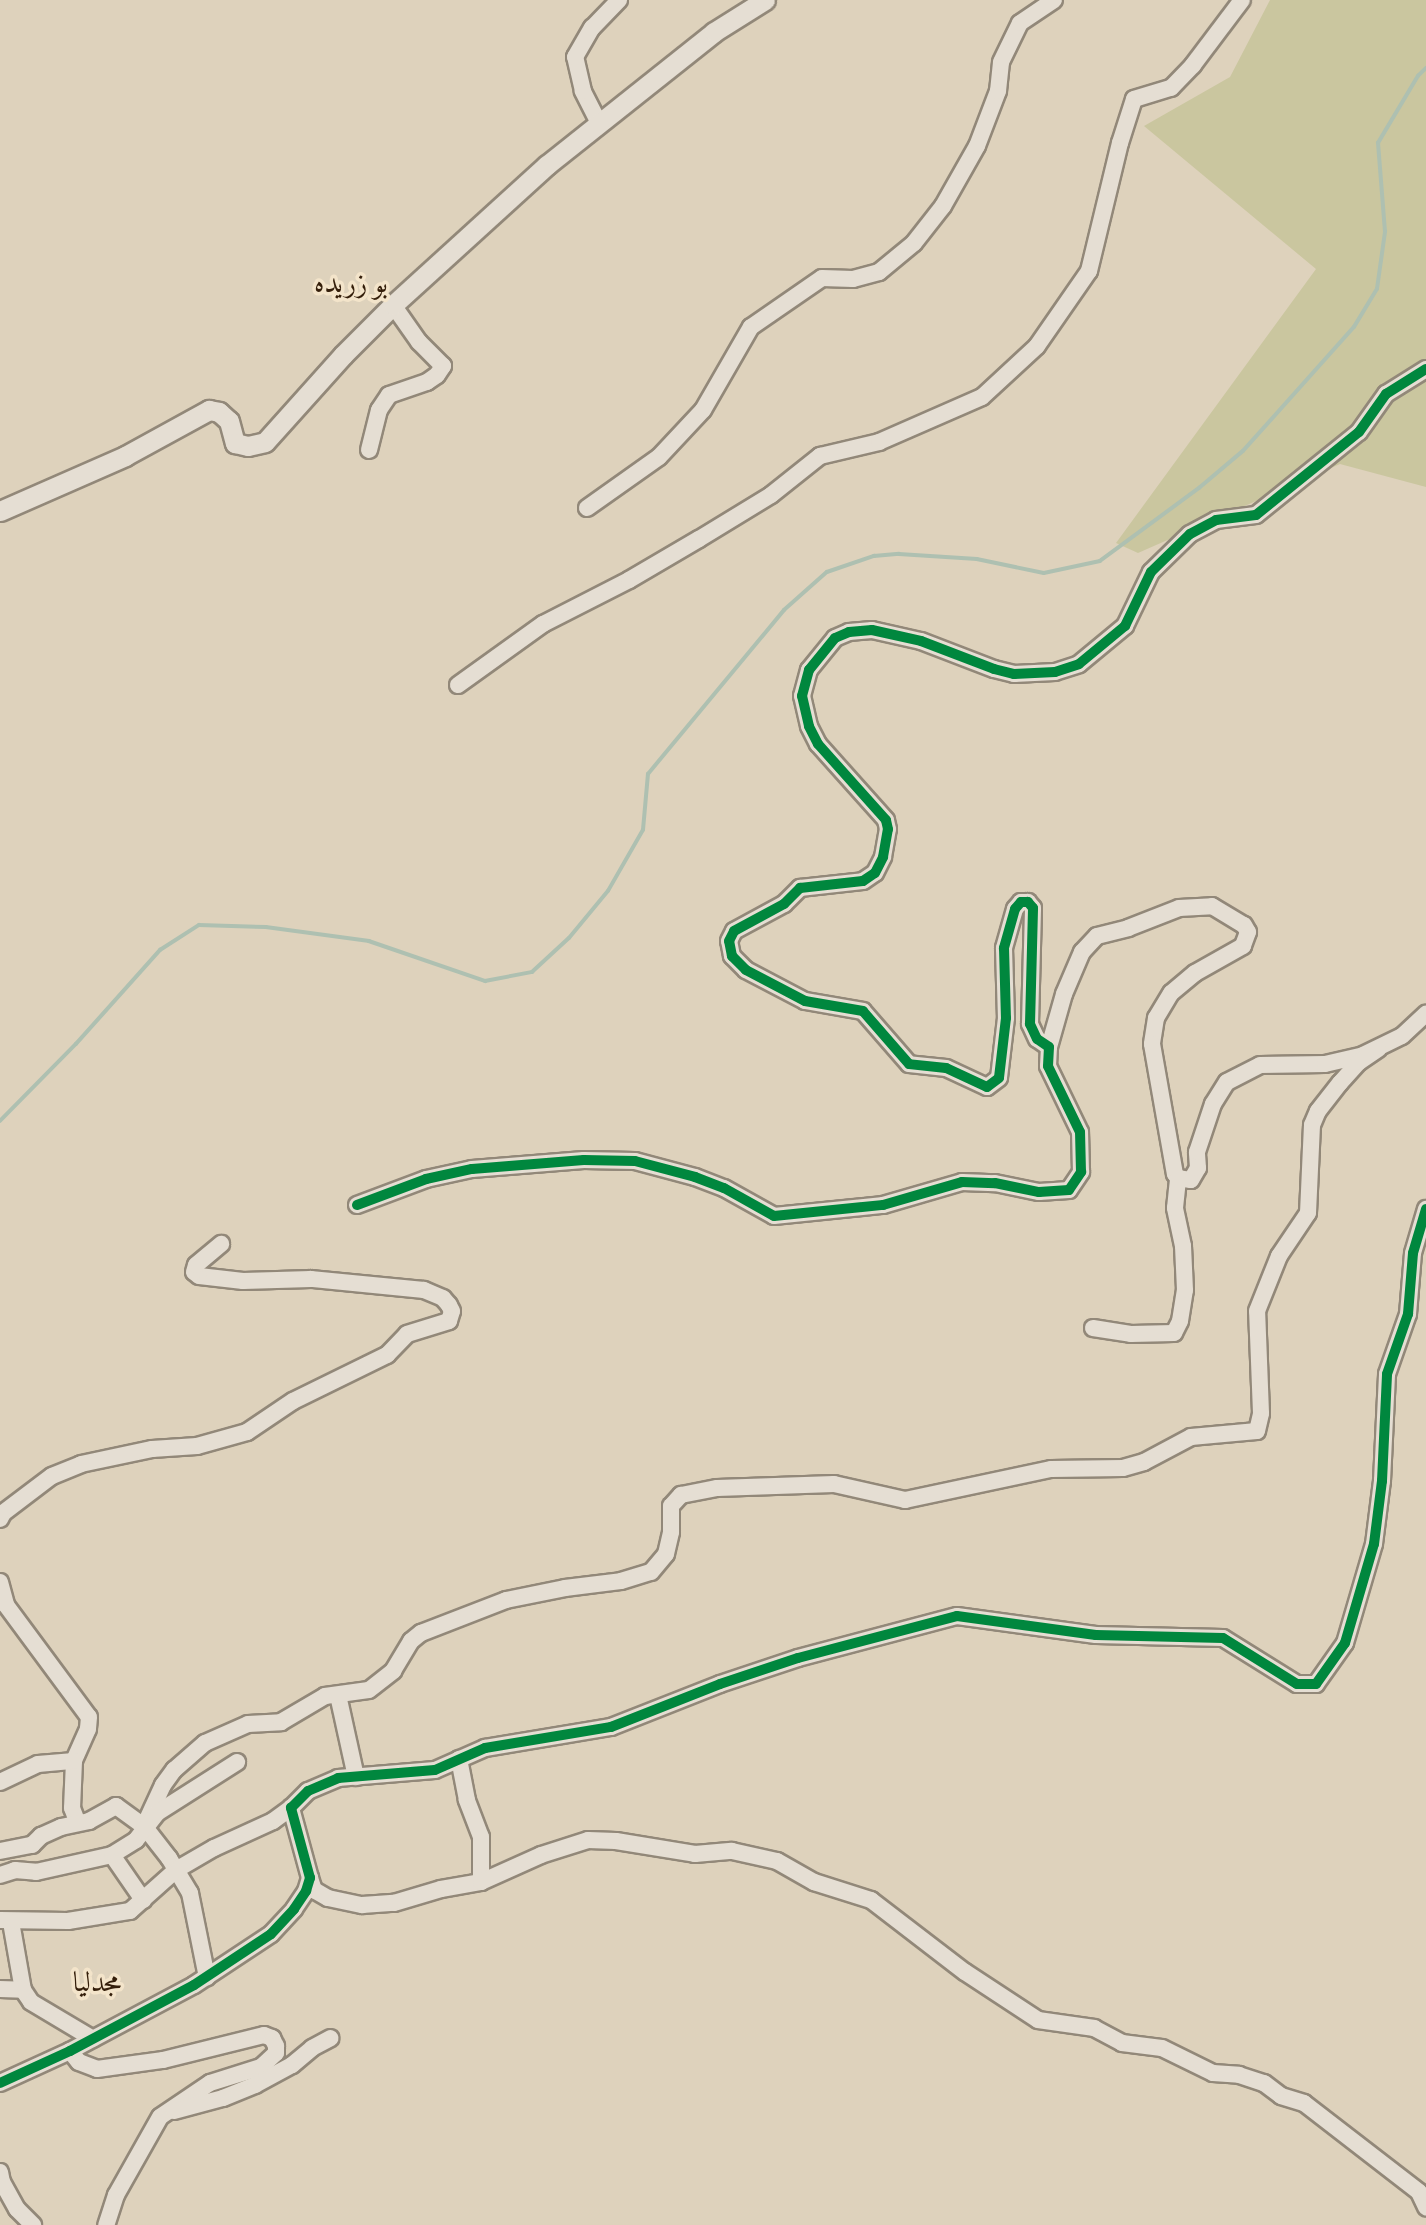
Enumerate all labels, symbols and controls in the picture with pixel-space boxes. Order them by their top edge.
district label: بو زريده [314,266,388,300]
district label: مجدليا [73,1965,121,1999]

